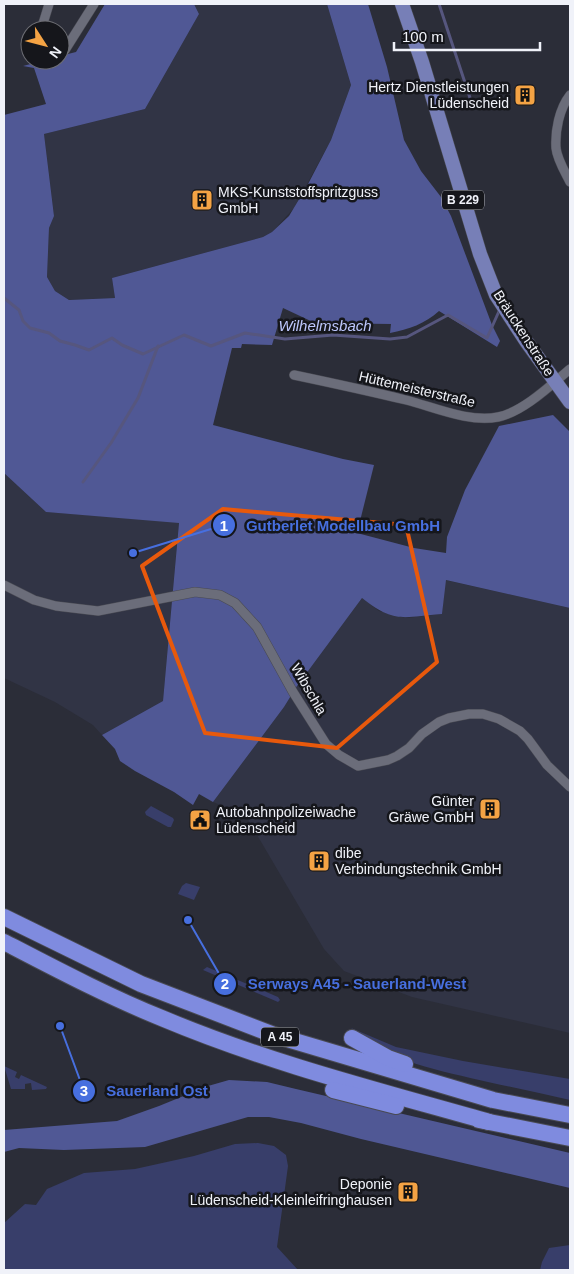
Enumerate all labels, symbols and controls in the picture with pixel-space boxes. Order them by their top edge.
north arrow [20,20,70,70]
scale bar [394,20,540,52]
text: 100 m [402,28,444,45]
text: N [46,44,65,61]
place label: Hertz Dienstleistungen Lüdenscheid [368,79,509,111]
building icon: Hertz Dienstleistungen Lüdenscheid [513,83,537,107]
place label: MKS-Kunststoffspritzguss GmbH [218,184,378,216]
building icon: MKS-Kunststoffspritzguss GmbH [190,188,214,212]
road number: B 229 [442,190,484,210]
street label: Bräuckenstraße [490,287,558,379]
water label: Wilhelmsbach [278,317,372,334]
street label: Hüttemeisterstraße [357,368,477,410]
callout: Gutberlet Modellbau GmbH [211,510,451,540]
text: 1 [220,517,228,534]
text: Gutberlet Modellbau GmbH [246,517,440,534]
street label: Wibschla [288,660,330,718]
place label: Günter Gräwe GmbH [388,793,474,825]
building icon: Günter Gräwe GmbH [478,797,502,821]
place label: Autobahnpolizeiwache Lüdenscheid [216,804,356,836]
public building icon: Autobahnpolizeiwache Lüdenscheid [188,808,212,832]
place label: dibe Verbindungstechnik GmbH [335,845,502,877]
building icon: dibe Verbindungstechnik GmbH [307,849,331,873]
callout: Serways A45 - Sauerland-West [212,969,476,999]
text: 2 [221,975,229,992]
text: Serways A45 - Sauerland-West [248,975,466,992]
road number: A 45 [261,1028,299,1046]
callout: Sauerland Ost [71,1076,218,1106]
text: 3 [80,1082,88,1099]
text: Sauerland Ost [106,1082,208,1099]
place label: Deponie Lüdenscheid-Kleinleifringhausen [190,1176,392,1208]
building icon: Deponie Lüdenscheid-Kleinleifringhausen [396,1180,420,1204]

